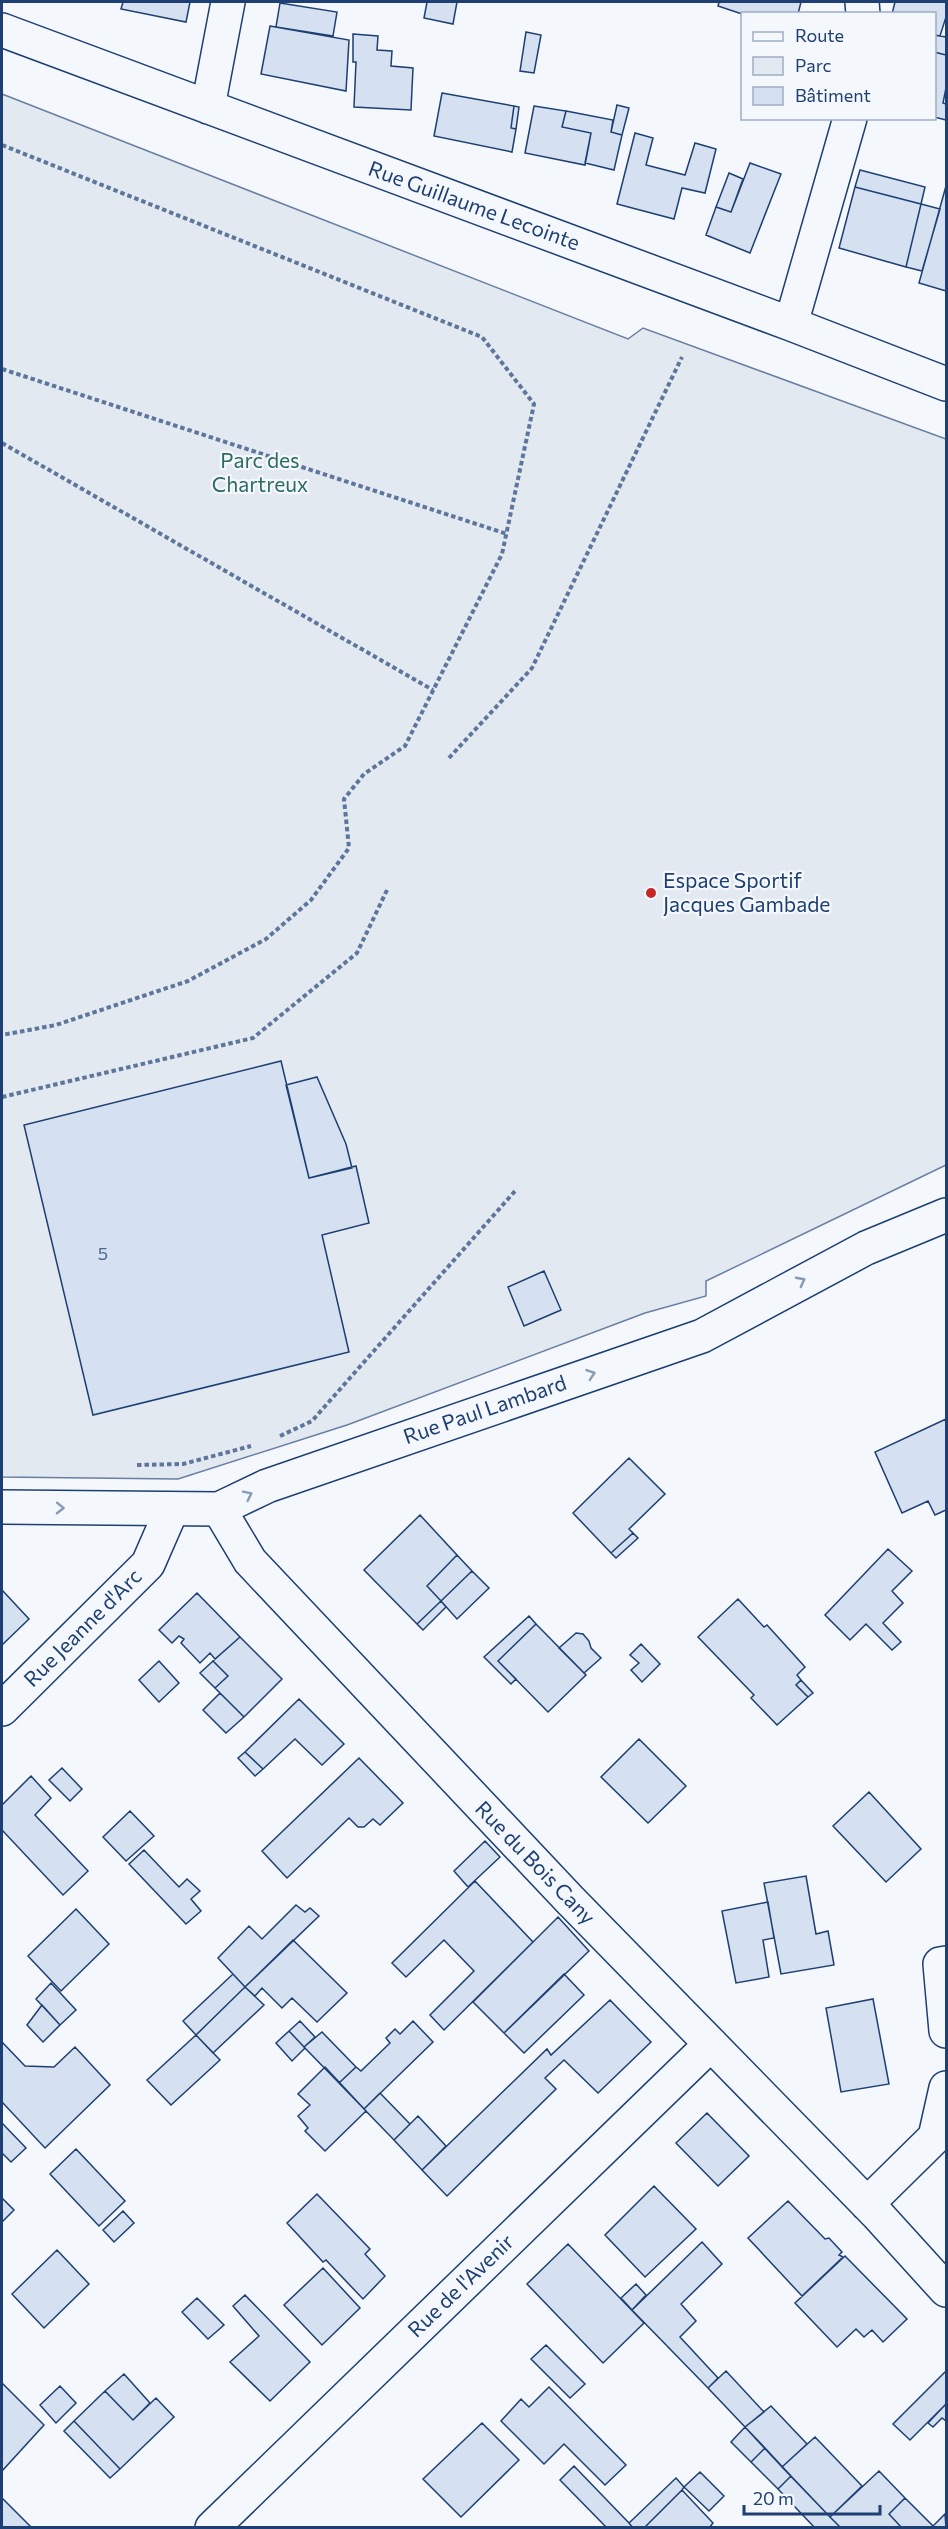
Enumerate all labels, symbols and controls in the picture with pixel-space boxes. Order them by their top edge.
legend [741,12,936,120]
text: Route [795,24,844,46]
text: Parc [795,54,832,76]
text: Bâtiment [795,84,871,106]
street label: Rue Guillaume Lecointe [365,155,584,254]
park label: Parc des Chartreux [212,447,308,496]
place label: Espace Sportif Jacques Gambade [663,867,830,916]
marker: Espace Sportif Jacques Gambade [644,886,658,900]
house number: 5 [98,1242,108,1264]
one-way arrow [795,1277,806,1288]
street label: Rue Paul Lambard [400,1369,569,1448]
one-way arrow [585,1369,595,1381]
one-way arrow [242,1490,253,1502]
one-way arrow [55,1502,64,1514]
street label: Rue Jeanne d'Arc [18,1563,146,1691]
street label: Rue du Bois Cany [471,1795,601,1929]
street label: Rue de l'Avenir [402,2228,518,2342]
scale bar [744,2478,880,2516]
text: 20 m [753,2487,794,2509]

